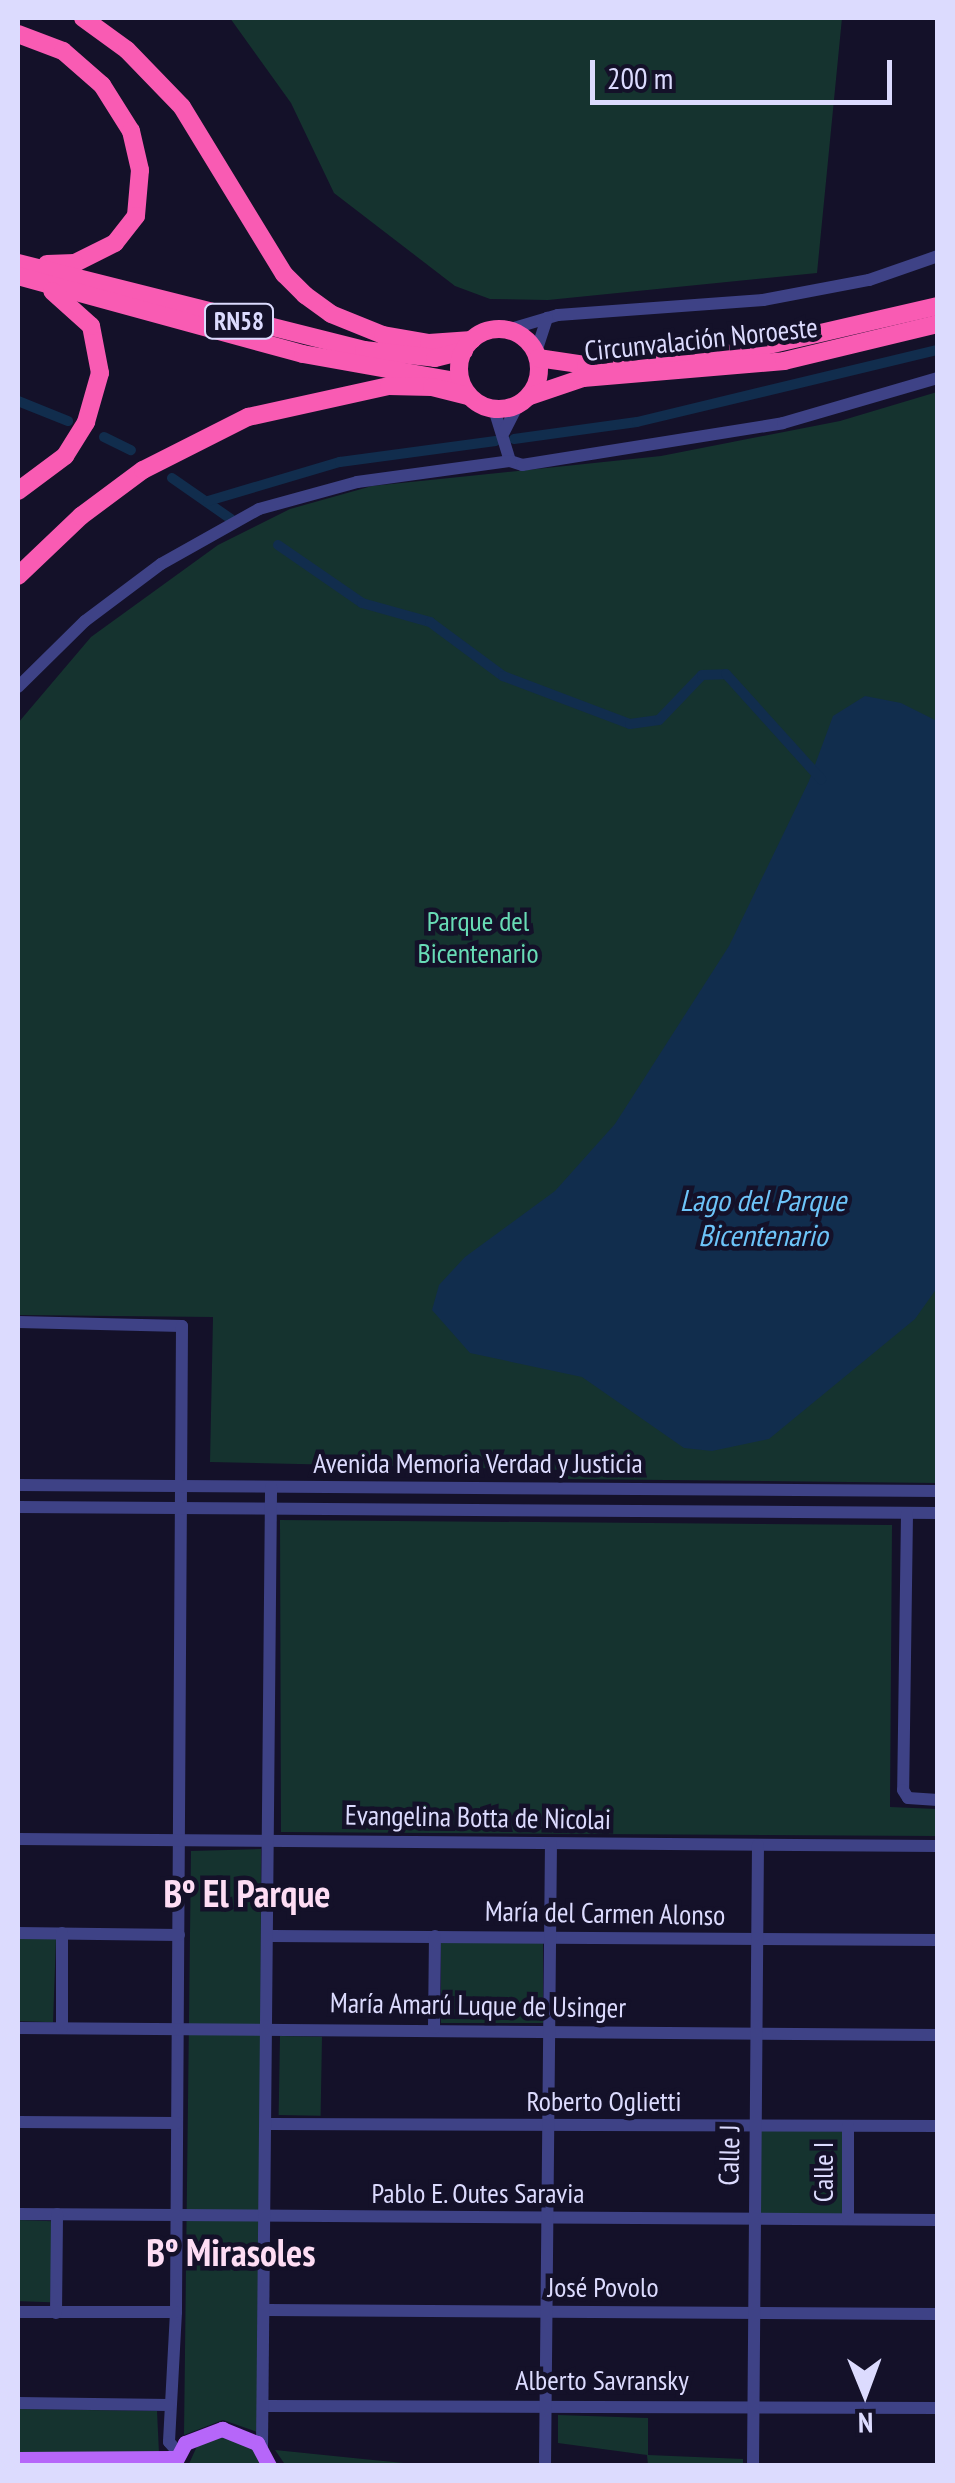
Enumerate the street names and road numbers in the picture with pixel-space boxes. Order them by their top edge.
road number: RN58 [204,301,274,341]
street label: Circunvalación Noroeste [583,310,819,368]
street label: Avenida Memoria Verdad y Justicia [312,1446,644,1480]
street label: Evangelina Botta de Nicolai [345,1798,611,1836]
street label: María del Carmen Alonso [484,1894,726,1932]
street label: María Amarú Luque de Usinger [329,1986,627,2024]
street label: Roberto Oglietti [526,2084,682,2118]
street label: Calle J [712,2124,746,2186]
street label: Calle I [806,2142,840,2202]
street label: Pablo E. Outes Saravia [371,2176,585,2210]
street label: José Povolo [547,2270,659,2304]
street label: Alberto Savransky [515,2363,689,2397]

